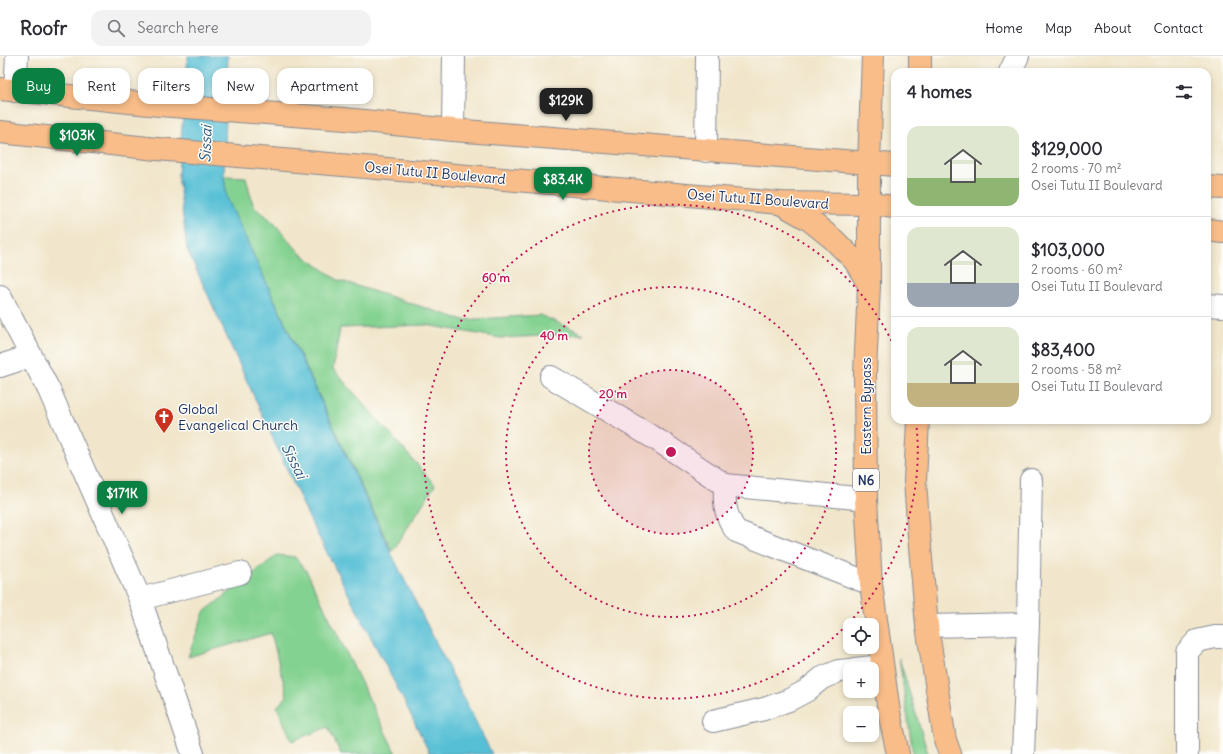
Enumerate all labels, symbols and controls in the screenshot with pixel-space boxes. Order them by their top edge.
search box [91,10,371,46]
text: Roofr [20,16,67,40]
icon: search [105,17,127,39]
text: Search here [137,18,218,37]
text: Home [985,19,1023,37]
text: Map [1045,19,1072,37]
text: About [1094,19,1132,37]
text: Contact [1154,19,1203,37]
chip: Buy [12,68,65,104]
chip: Rent [73,68,130,104]
chip: Filters [138,68,204,104]
chip: New [212,68,269,104]
chip: Apartment [277,68,373,104]
text: 4 homes [907,81,972,103]
icon: filters [1173,81,1195,103]
pin: $129K [538,88,594,122]
text: $129K [549,92,583,109]
pin: $103K [49,123,105,157]
water label: Sissai [195,123,216,163]
text: $103K [59,127,95,144]
text: $129,000 [1031,138,1103,160]
icon: home [939,142,987,190]
street label: Osei Tutu II Boulevard [364,158,506,188]
text: 2 rooms · 70 m² [1031,160,1122,177]
pin: $83.4K [530,167,596,201]
text: $83.4K [543,171,583,188]
text: Osei Tutu II Boulevard [1031,177,1163,194]
street label: Osei Tutu II Boulevard [687,185,829,213]
text: $103,000 [1031,239,1105,261]
icon: home [939,243,987,291]
text: 2 rooms · 60 m² [1031,261,1123,278]
text: 60 m [482,270,511,285]
text: Osei Tutu II Boulevard [1031,278,1163,295]
text: 40 m [540,328,569,343]
text: $83,400 [1031,339,1095,361]
icon: home [939,343,987,391]
street label: Eastern Bypass [857,357,875,455]
text: 2 rooms · 58 m² [1031,361,1122,378]
text: Osei Tutu II Boulevard [1031,378,1163,395]
text: 20 m [599,386,627,401]
place label: Global Evangelical Church [178,400,298,434]
church icon: Global Evangelical Church [153,406,175,434]
water label: Sissai [278,440,312,483]
centre of rings [664,445,678,459]
road number: N6 [853,469,879,491]
pin: $171K [94,481,150,515]
text: $171K [106,485,138,502]
map controls [843,618,879,742]
button: locate [843,618,879,654]
button: + [843,662,879,698]
button: − [843,706,879,742]

